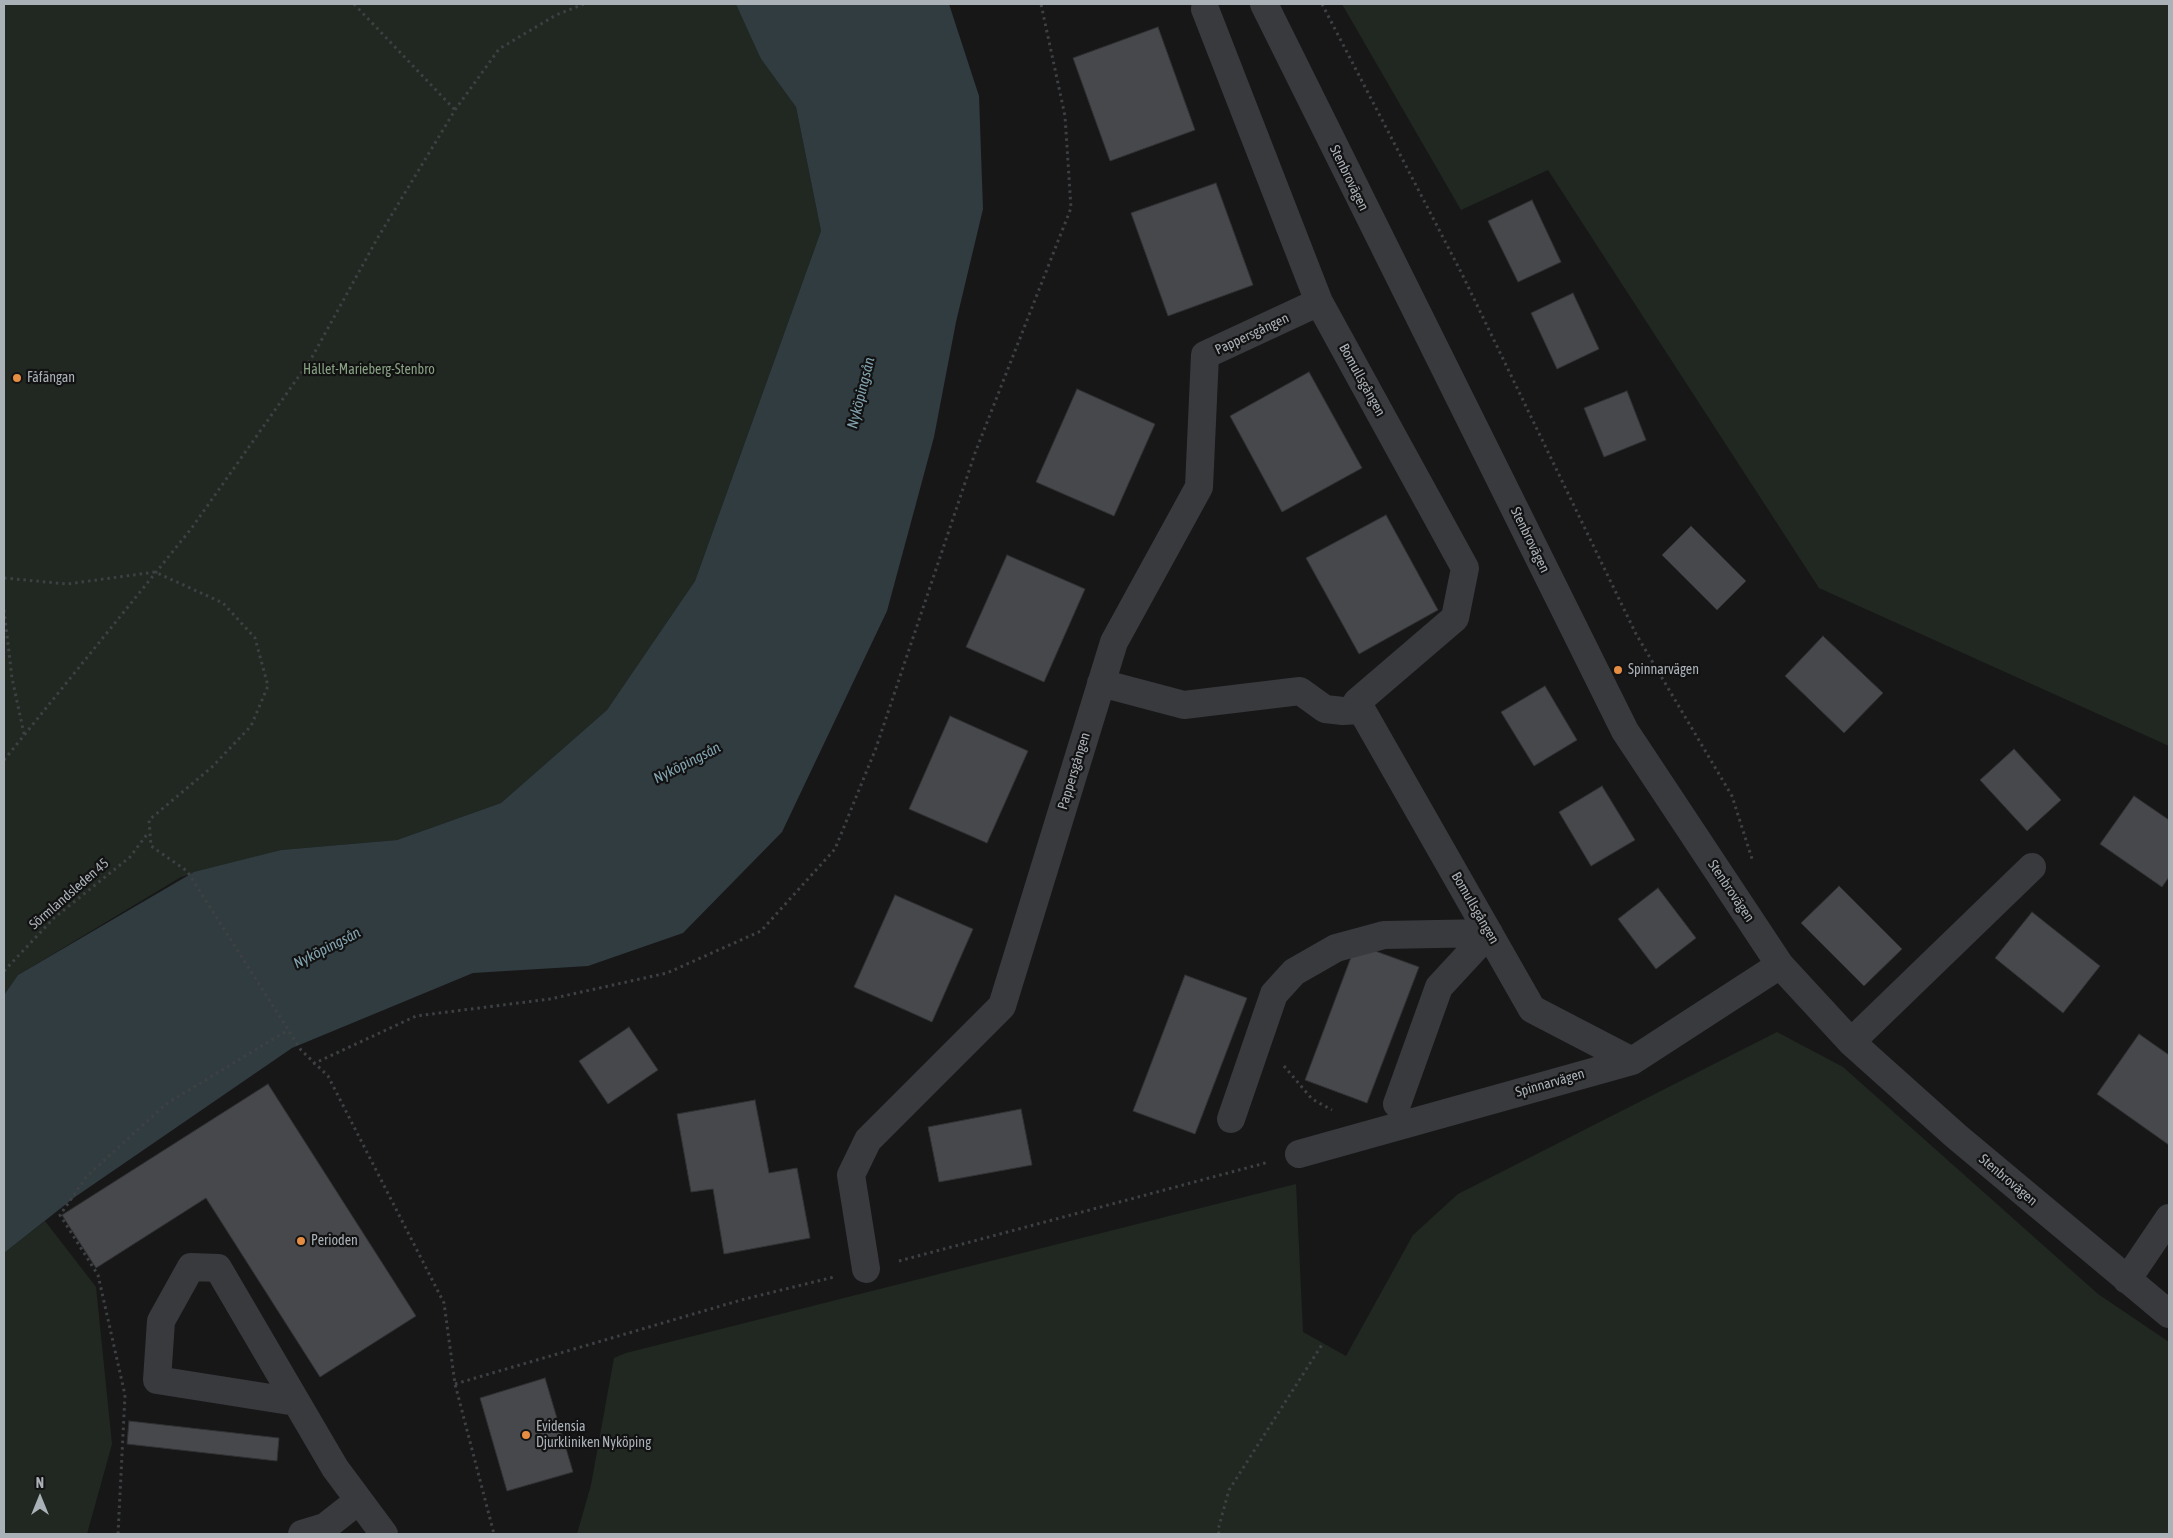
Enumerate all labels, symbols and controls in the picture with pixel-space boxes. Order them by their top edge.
street label: Stenbrovägen [1326,142,1372,214]
street label: Pappersgången [1212,310,1292,358]
street label: Bomullsgången [1335,341,1389,419]
water label: Nyköpingsån [843,355,879,431]
park label: Hållet-Marieberg-Stenbro [303,362,435,378]
place label: Fåfängan [27,370,75,386]
marker: Fåfängan [11,372,23,384]
street label: Stenbrovägen [1507,504,1553,576]
place label: Spinnarvägen [1628,662,1699,678]
marker: Spinnarvägen [1612,664,1624,676]
street label: Pappersgången [1054,730,1094,812]
water label: Nyköpingsån [650,738,724,788]
street label: Sörmlandsleden 45 [26,855,112,933]
street label: Stenbrovägen [1704,857,1758,925]
street label: Bomullsgången [1448,869,1502,947]
water label: Nyköpingsån [290,923,364,973]
street label: Spinnarvägen [1514,1065,1586,1101]
street label: Stenbrovägen [1975,1151,2041,1209]
place label: Perioden [311,1233,358,1249]
marker: Perioden [295,1235,307,1247]
place label: Evidensia Djurkliniken Nyköping [536,1419,651,1451]
marker: Evidensia Djurkliniken Nyköping [520,1429,532,1441]
north arrow [15,1473,65,1523]
text: N [36,1475,44,1491]

